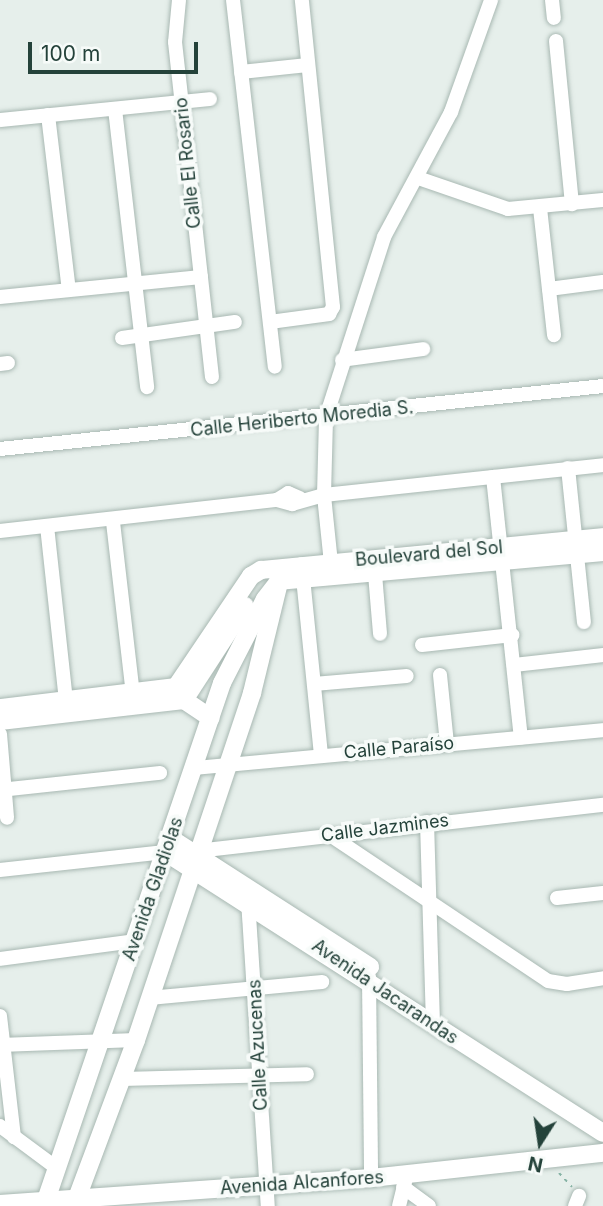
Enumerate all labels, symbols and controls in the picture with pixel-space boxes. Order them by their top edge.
scale bar [32,28,201,72]
text: 100 m [41,41,100,66]
street label: Calle El Rosario [170,96,206,230]
street label: Calle Heriberto Moredia S. [189,397,415,441]
street label: Boulevard del Sol [354,537,504,571]
street label: Calle Paraíso [343,732,455,764]
street label: Calle Jazmines [320,809,450,847]
street label: Avenida Gladiolas [118,814,188,964]
street label: Avenida Jacarandas [308,935,462,1049]
street label: Calle Azucenas [244,979,272,1111]
north arrow [505,1108,575,1178]
text: N [526,1151,545,1177]
street label: Avenida Alcanfores [219,1167,385,1199]

